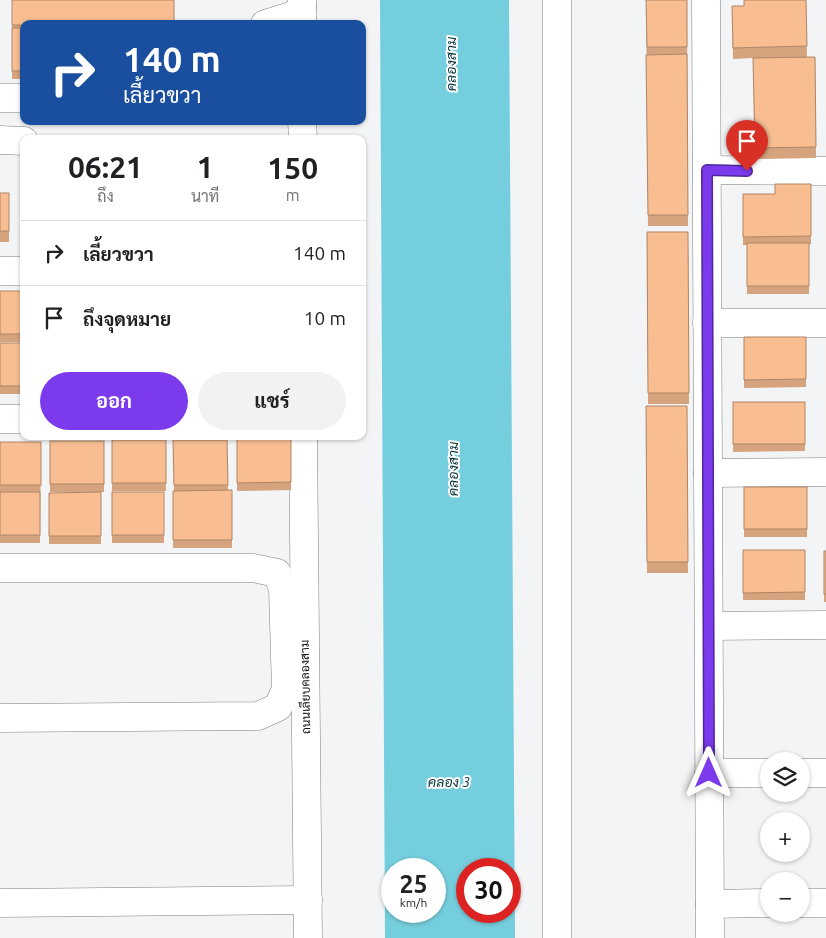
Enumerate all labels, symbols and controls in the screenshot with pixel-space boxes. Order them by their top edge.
water label: คลองสาม [443,36,459,91]
text: 140 m [123,39,221,79]
icon: right [40,40,105,105]
text: เลี้ยวขวา [123,82,201,107]
pin [726,120,768,171]
icon: arrive [733,127,761,155]
text: 06:21 [68,150,143,184]
text: 1 [197,150,214,184]
text: 150 [267,151,318,185]
text: m [286,186,300,204]
text: ถึง [97,187,114,205]
text: นาที [191,187,219,205]
icon: right [40,239,68,267]
text: 140 m [293,242,346,264]
text: เลี้ยวขวา [83,243,154,265]
icon: arrive [40,304,68,332]
text: 10 m [304,307,346,329]
text: ถึงจุดหมาย [83,308,171,330]
button: ออก [40,372,188,430]
button: แชร์ [198,372,346,430]
water label: คลองสาม [445,441,461,496]
street label: ถนนเลียบคลองสาม [297,640,312,734]
position arrow [682,746,734,798]
map controls [760,752,810,922]
button: layers [760,752,810,802]
water label: คลอง 3 [428,774,470,790]
button: + [760,812,810,862]
speed limit sign: 30 [456,858,521,923]
text: 25 [399,870,428,898]
button: − [760,872,810,922]
text: km/h [400,896,427,909]

